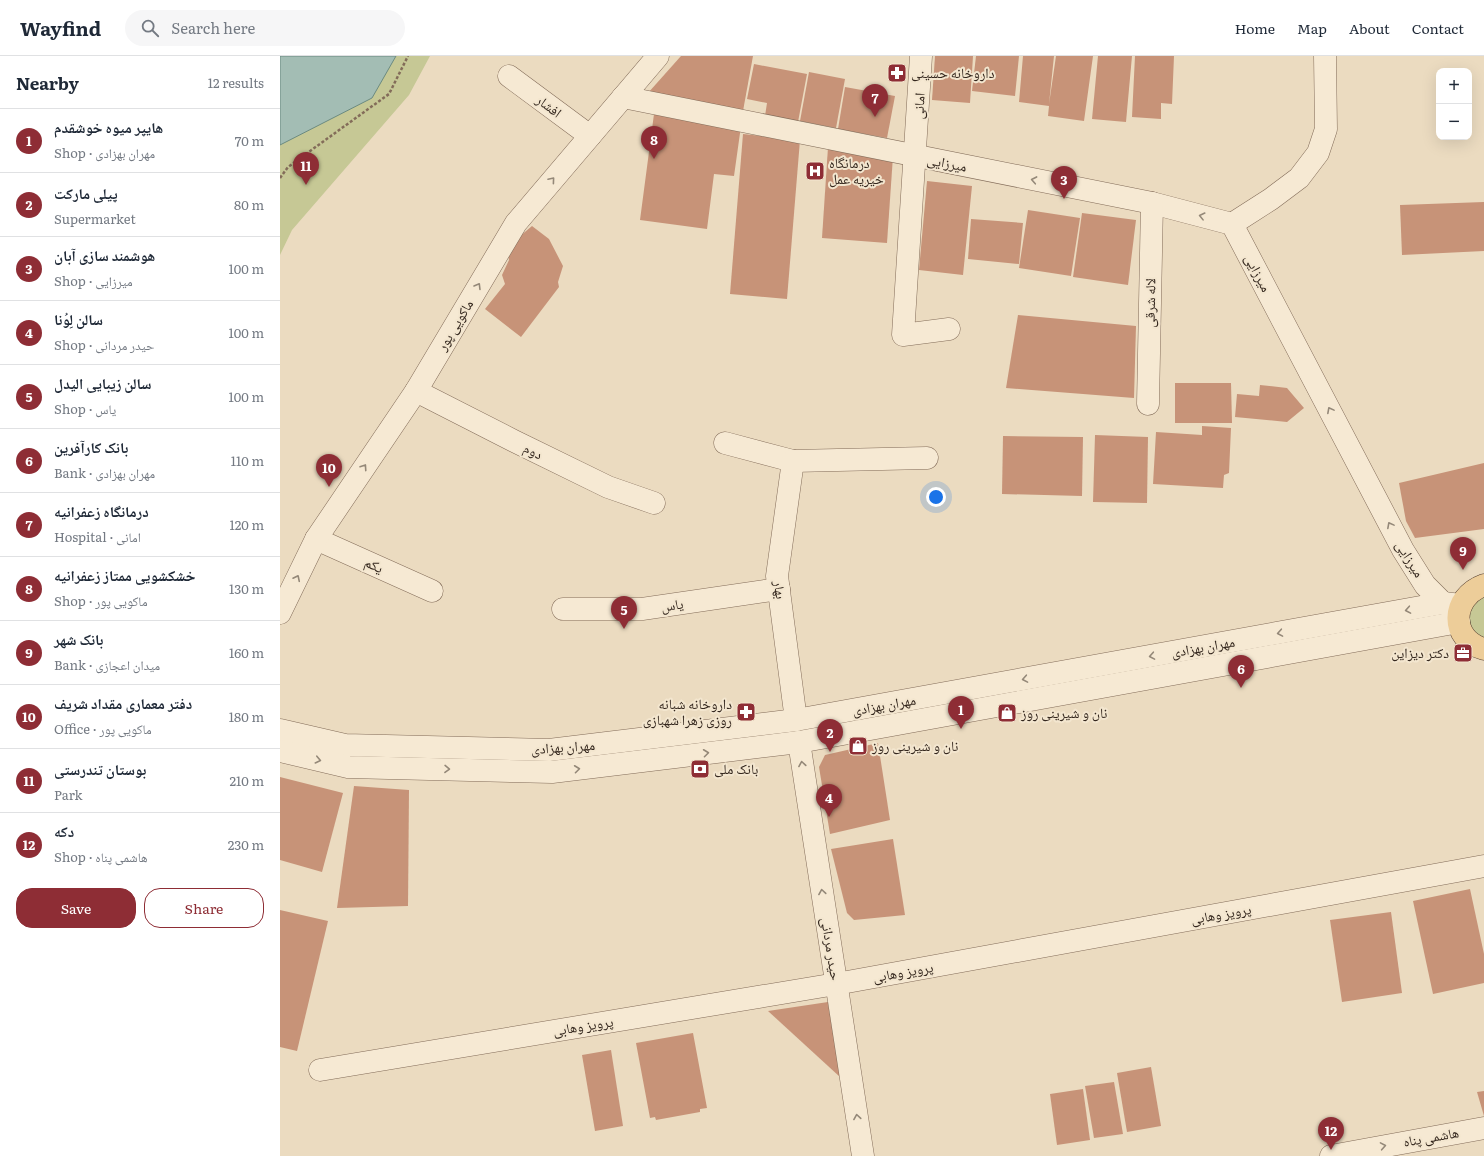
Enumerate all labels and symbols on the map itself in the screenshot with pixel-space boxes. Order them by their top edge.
pharmacy icon: داروخانه حسینی [886,62,908,84]
place label: داروخانه حسینی [911,62,995,82]
pin: 7 [862,84,888,117]
street label: افشار [532,88,567,121]
street label: امانی [907,92,929,120]
pin: 8 [641,126,667,159]
street label: میرزایی [926,148,969,176]
pin: 11 [293,152,319,185]
place label: درمانگاه خیریه عمل [829,152,884,188]
hospital icon: درمانگاه خیریه عمل [804,160,826,182]
pin: 3 [1051,166,1077,199]
one-way arrow [1030,176,1037,185]
one-way arrow [548,177,555,185]
one-way arrow [1198,212,1205,221]
street label: میرزایی [1241,250,1277,295]
street label: لاله شرقی [1139,278,1159,328]
one-way arrow [474,283,481,290]
street label: ماکویی‌ پور [431,295,477,355]
one-way arrow [1327,407,1334,414]
street label: دوم [520,437,547,464]
pin: 10 [316,454,342,487]
one-way arrow [359,464,367,471]
your location [926,487,946,507]
one-way arrow [1387,522,1395,530]
street label: میرزایی [1392,536,1430,581]
pin: 9 [1450,537,1476,570]
street label: یکم [361,551,387,578]
one-way arrow [292,575,300,582]
street label: بهار [770,579,792,600]
street label: یاس [659,592,685,616]
pin: 5 [611,596,637,629]
one-way arrow [1405,605,1411,613]
one-way arrow [1277,628,1283,637]
street label: مهران بهزادی [1169,631,1236,661]
place label: دکتر دیزاین [1391,642,1449,662]
office icon: دکتر دیزاین [1452,642,1474,664]
one-way arrow [1149,651,1156,660]
pin: 6 [1228,655,1254,688]
one-way arrow [1021,674,1028,683]
street label: مهران بهزادی [850,689,917,719]
place label: داروخانه شبانه روزی زهرا شهبازی [643,693,732,729]
pin: 1 [948,696,974,729]
pharmacy icon: داروخانه شبانه روزی زهرا شهبازی [735,701,757,723]
shop icon: نان و شيرينى روز [996,702,1018,724]
place label: نان و شيرينى روز [1020,702,1107,722]
pin: 2 [817,719,843,752]
street label: مهران بهزادی [530,734,596,758]
shop icon: نان و شیرینی روز [847,735,869,757]
place label: نان و شیرینی روز [871,735,958,755]
one-way arrow [703,749,709,758]
one-way arrow [314,755,321,764]
bank icon: بانک ملی [689,758,711,780]
place label: بانک ملی [714,758,758,778]
one-way arrow [798,761,807,767]
one-way arrow [444,765,450,774]
one-way arrow [574,765,580,774]
pin: 4 [816,784,842,817]
one-way arrow [818,889,827,895]
street label: پرویز وهابی [1189,898,1253,928]
street label: حیدر مردانی [817,916,847,982]
street label: پرویز وهابی [871,956,935,986]
street label: پرویز وهابی [551,1010,615,1040]
one-way arrow [853,1114,862,1121]
pin: 12 [1318,1117,1344,1150]
street label: هاشمی پناه [1401,1121,1460,1151]
one-way arrow [1380,1143,1386,1151]

